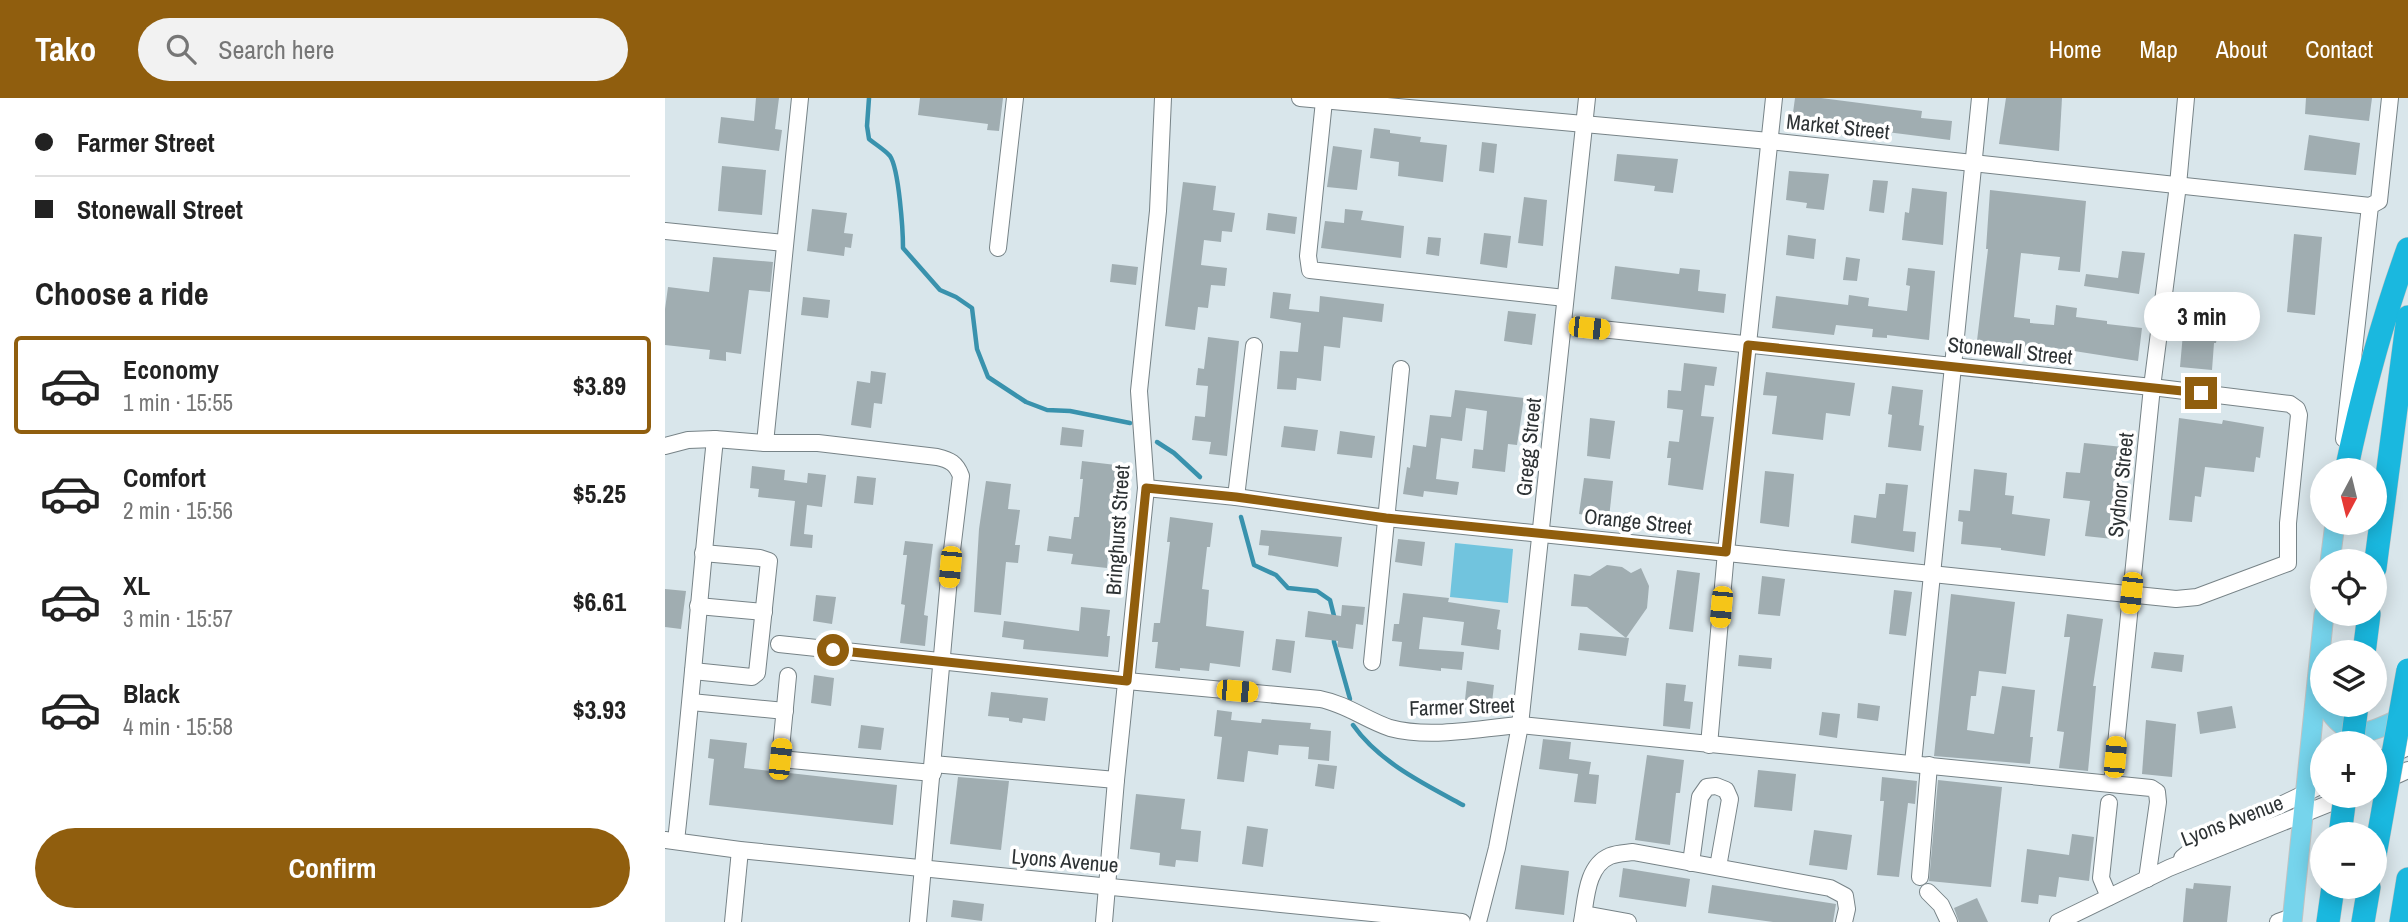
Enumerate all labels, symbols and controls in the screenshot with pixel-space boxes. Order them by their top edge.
search box [138,18,628,81]
text: Tako [35,27,96,71]
icon: search [162,30,200,68]
text: Search here [218,32,334,67]
text: Home [2049,33,2101,65]
text: Map [2139,33,2178,65]
text: About [2216,33,2267,65]
text: Contact [2305,33,2373,65]
street label: Market Street [1785,107,1891,146]
text: Farmer Street [77,125,215,160]
text: Stonewall Street [77,192,243,227]
text: Choose a ride [35,272,209,315]
callout: 3 min [2143,292,2259,341]
text: 3 min [2177,301,2227,332]
car [1568,315,1611,341]
street label: Stonewall Street [1946,330,2074,371]
text: Economy [123,352,219,387]
icon: car [39,354,102,417]
text: $3.89 [573,368,626,403]
route end [2185,377,2217,409]
text: 1 min · 15:55 [123,387,233,418]
street label: Gregg Street [1509,396,1548,497]
street label: Sydnor Street [2101,431,2140,539]
north arrow [2310,458,2387,536]
map controls [2310,458,2387,899]
text: Comfort [123,460,206,495]
icon: car [39,462,102,525]
street label: Bringhurst Street [1098,464,1137,596]
text: $5.25 [573,476,626,511]
text: 2 min · 15:56 [123,495,233,526]
street label: Orange Street [1583,501,1694,542]
car [938,545,963,589]
button: locate [2310,549,2387,626]
text: XL [123,568,150,603]
icon: car [39,570,102,633]
car [2119,571,2144,615]
text: $6.61 [573,584,626,619]
car [1709,585,1734,629]
text: 3 min · 15:57 [123,603,233,634]
route start [817,634,849,666]
button: layers [2310,640,2387,717]
text: Black [123,676,180,711]
icon: car [39,678,102,741]
car [1216,679,1259,703]
street label: Farmer Street [1409,690,1515,723]
text: $3.93 [573,692,626,727]
text: 4 min · 15:58 [123,711,233,742]
button: + [2310,731,2387,808]
car [2103,735,2128,779]
car [768,737,793,781]
street label: Lyons Avenue [2177,788,2287,853]
button: − [2310,822,2387,899]
button: Confirm [35,828,630,908]
street label: Lyons Avenue [1010,841,1120,880]

